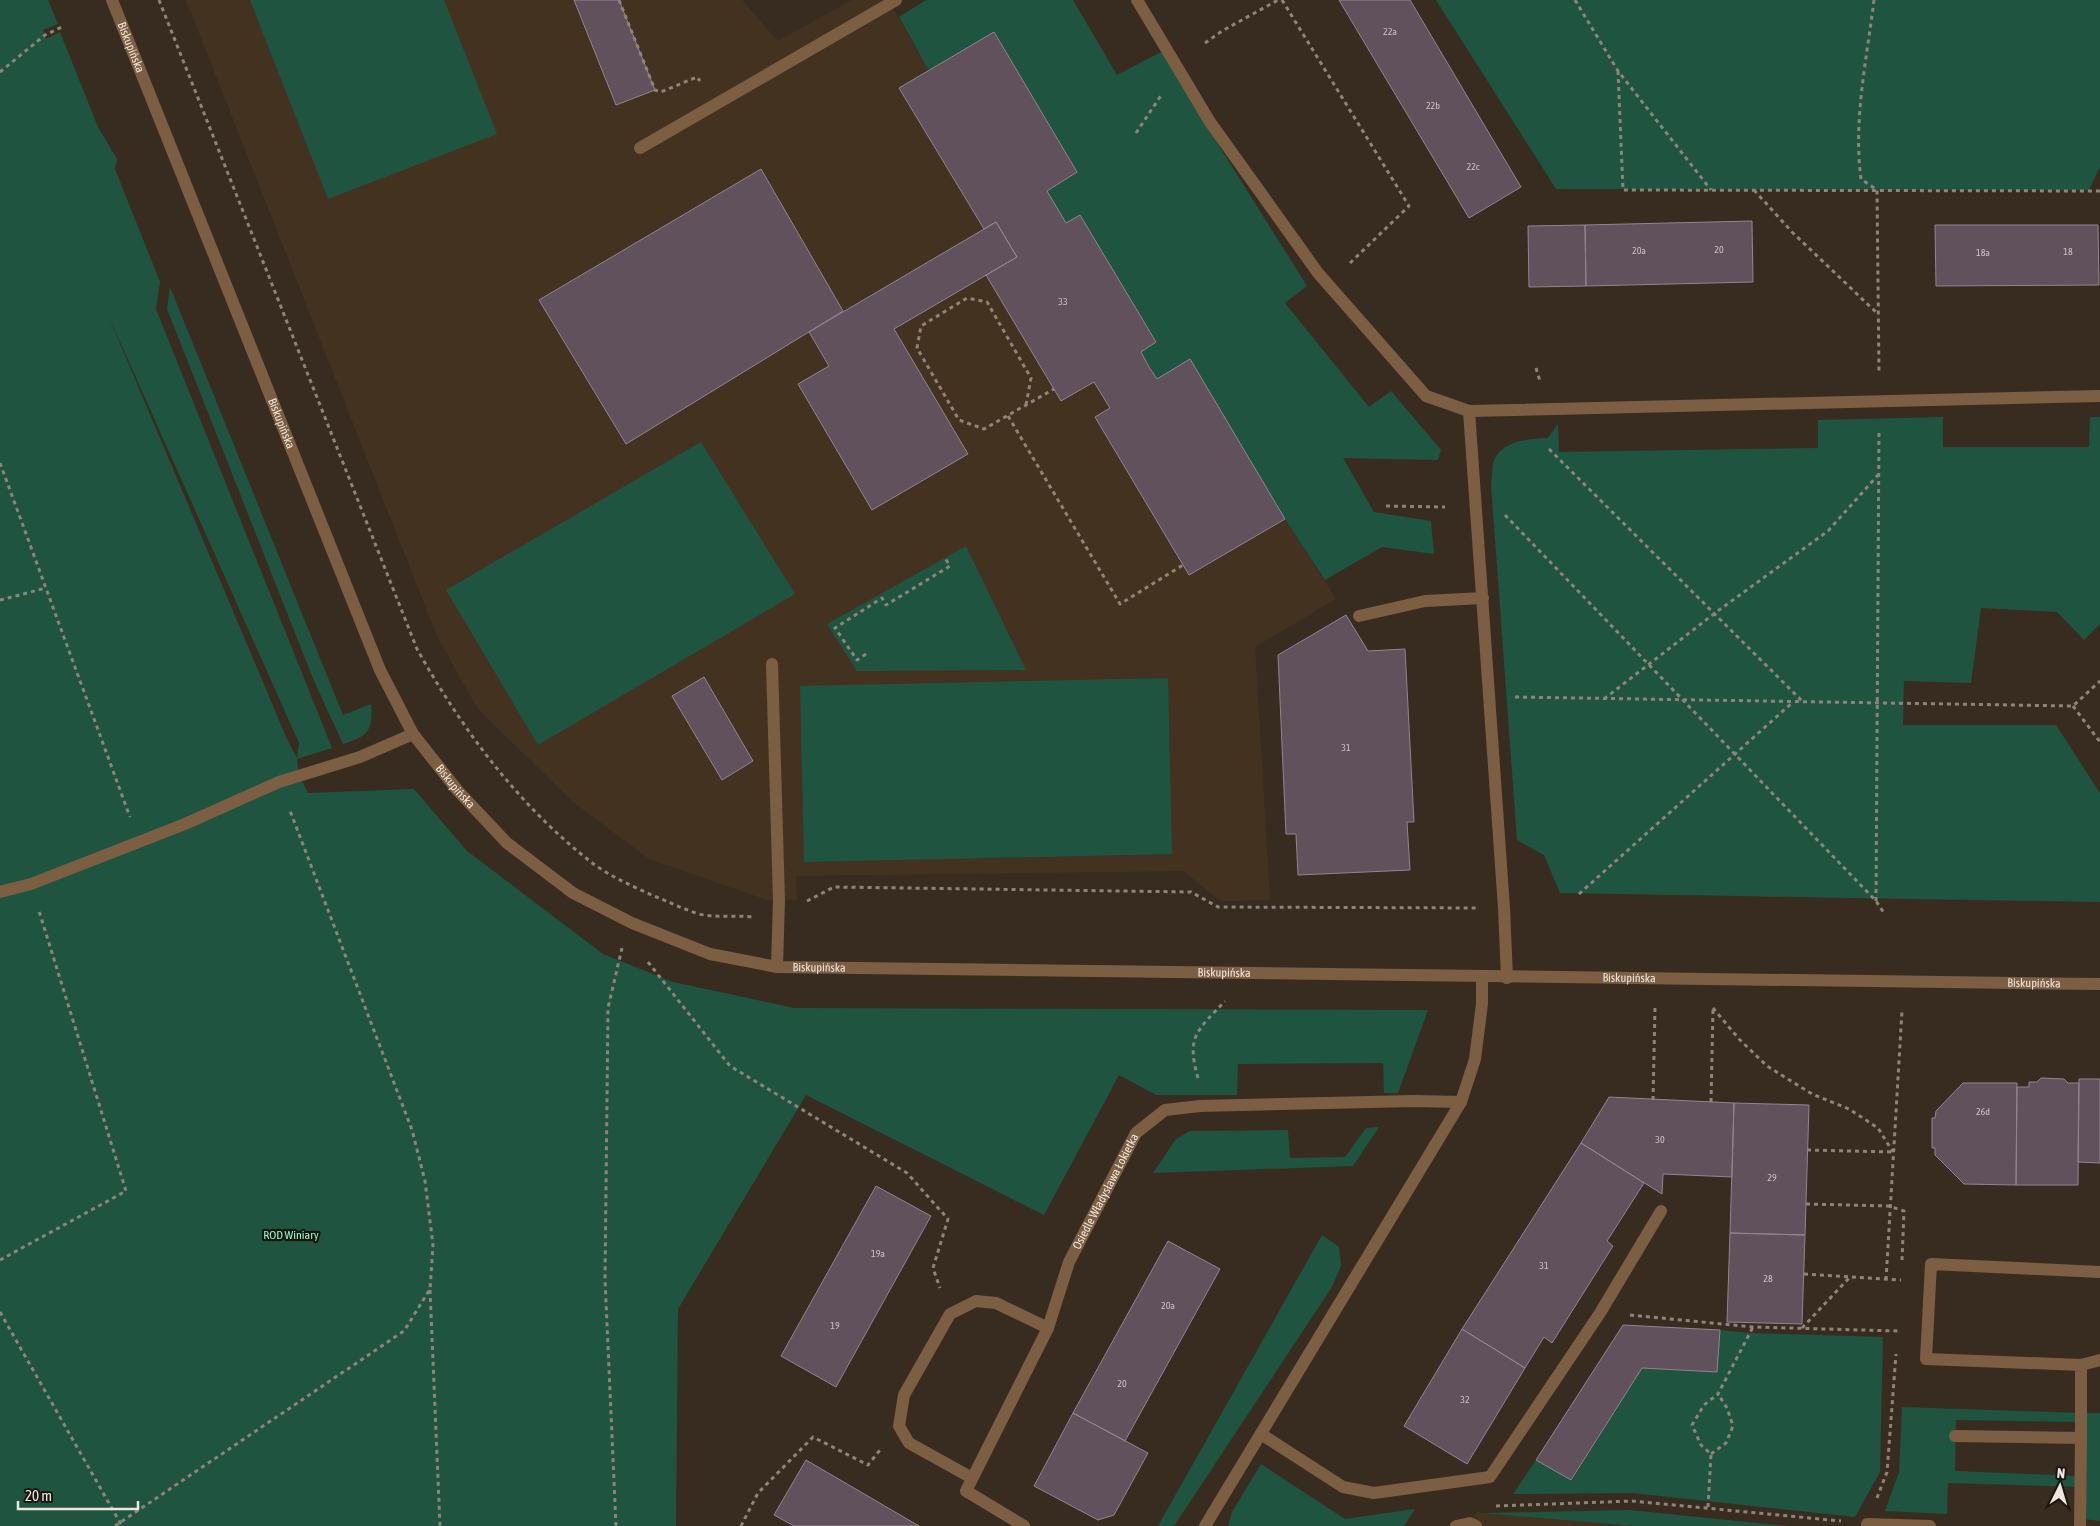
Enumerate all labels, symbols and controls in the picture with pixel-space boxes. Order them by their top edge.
street label: Biskupińska [115,20,147,75]
house number: 22a [1383,26,1397,37]
house number: 22b [1426,100,1440,111]
house number: 22c [1466,161,1480,172]
house number: 20 [1714,244,1724,255]
house number: 20a [1632,245,1646,256]
house number: 18 [2063,246,2073,257]
house number: 18a [1976,247,1990,258]
house number: 33 [1058,296,1068,307]
street label: Biskupińska [265,396,298,451]
house number: 31 [1341,742,1351,753]
street label: Biskupińska [433,762,478,811]
street label: Biskupińska [792,960,846,975]
street label: Biskupińska [1197,965,1251,980]
street label: Biskupińska [1602,971,1656,985]
street label: Biskupińska [2007,976,2061,990]
house number: 26d [1976,1106,1990,1117]
street label: Osiedle Władysława Łokietka [1070,1131,1141,1252]
house number: 30 [1655,1134,1665,1145]
house number: 29 [1767,1172,1777,1183]
park label: ROD Winiary [263,1228,319,1242]
house number: 19a [871,1248,885,1259]
house number: 31 [1539,1260,1549,1271]
house number: 28 [1763,1273,1773,1284]
house number: 20a [1161,1300,1175,1311]
house number: 19 [830,1320,840,1331]
house number: 20 [1117,1378,1127,1389]
house number: 32 [1460,1394,1470,1405]
north arrow [2035,1461,2085,1511]
text: N [2056,1465,2066,1481]
scale bar [18,1478,138,1510]
text: 20 m [25,1487,52,1504]

